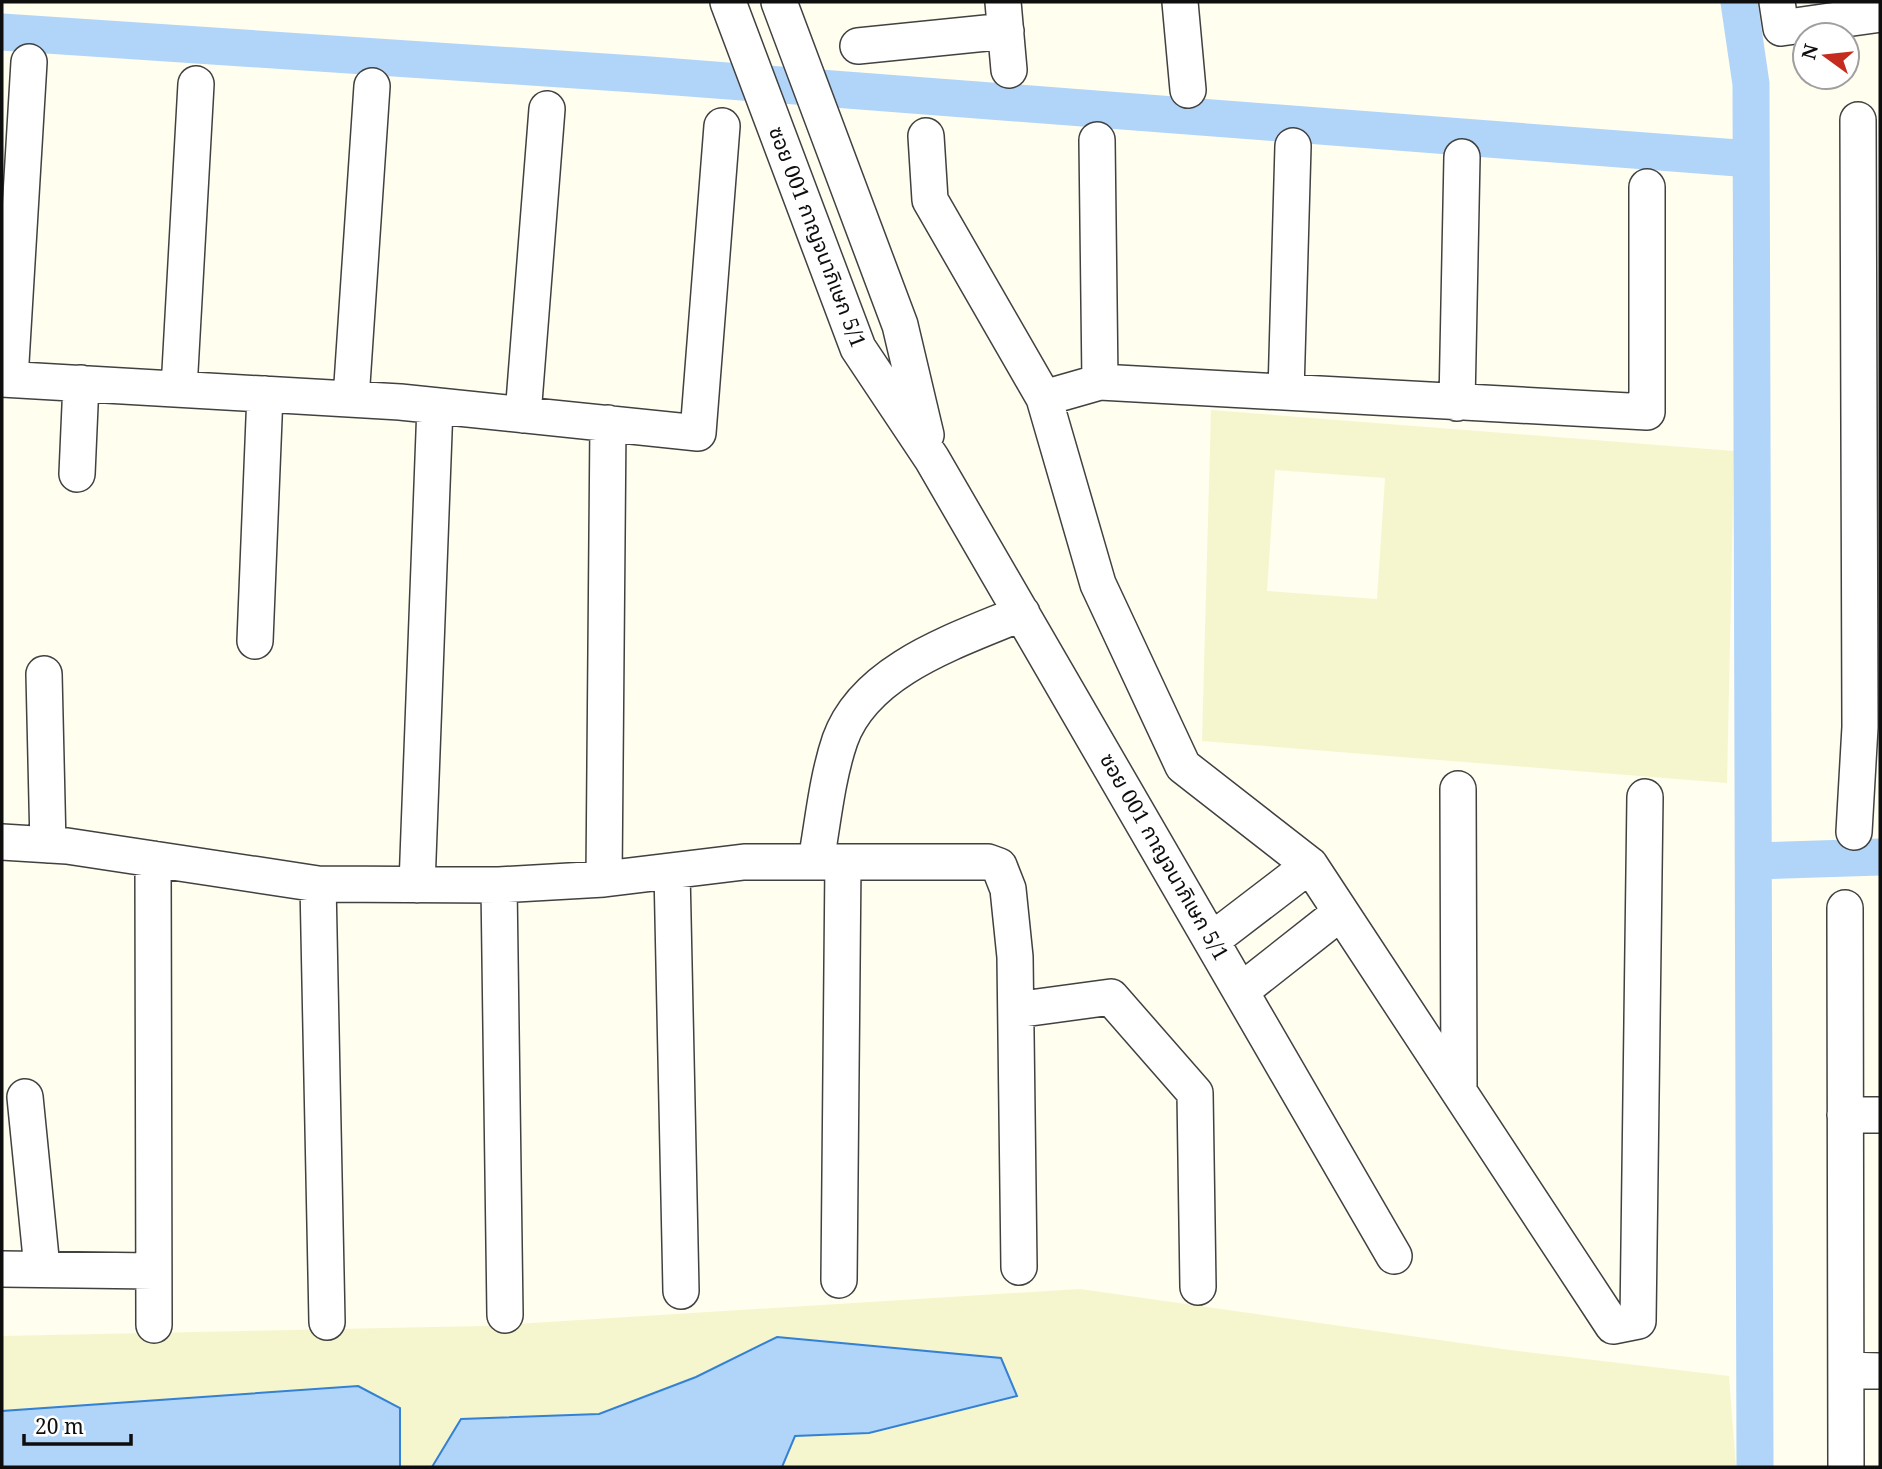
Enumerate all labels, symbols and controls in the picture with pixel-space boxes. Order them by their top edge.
north arrow [1791,21,1861,91]
text: N [1795,41,1824,62]
street label: ซอย 001 กาญจนาภิเษก 5/1 [763,122,873,351]
street label: ซอย 001 กาญจนาภิเษก 5/1 [1094,748,1236,965]
scale bar [24,1402,131,1446]
text: 20 m [35,1412,84,1440]

